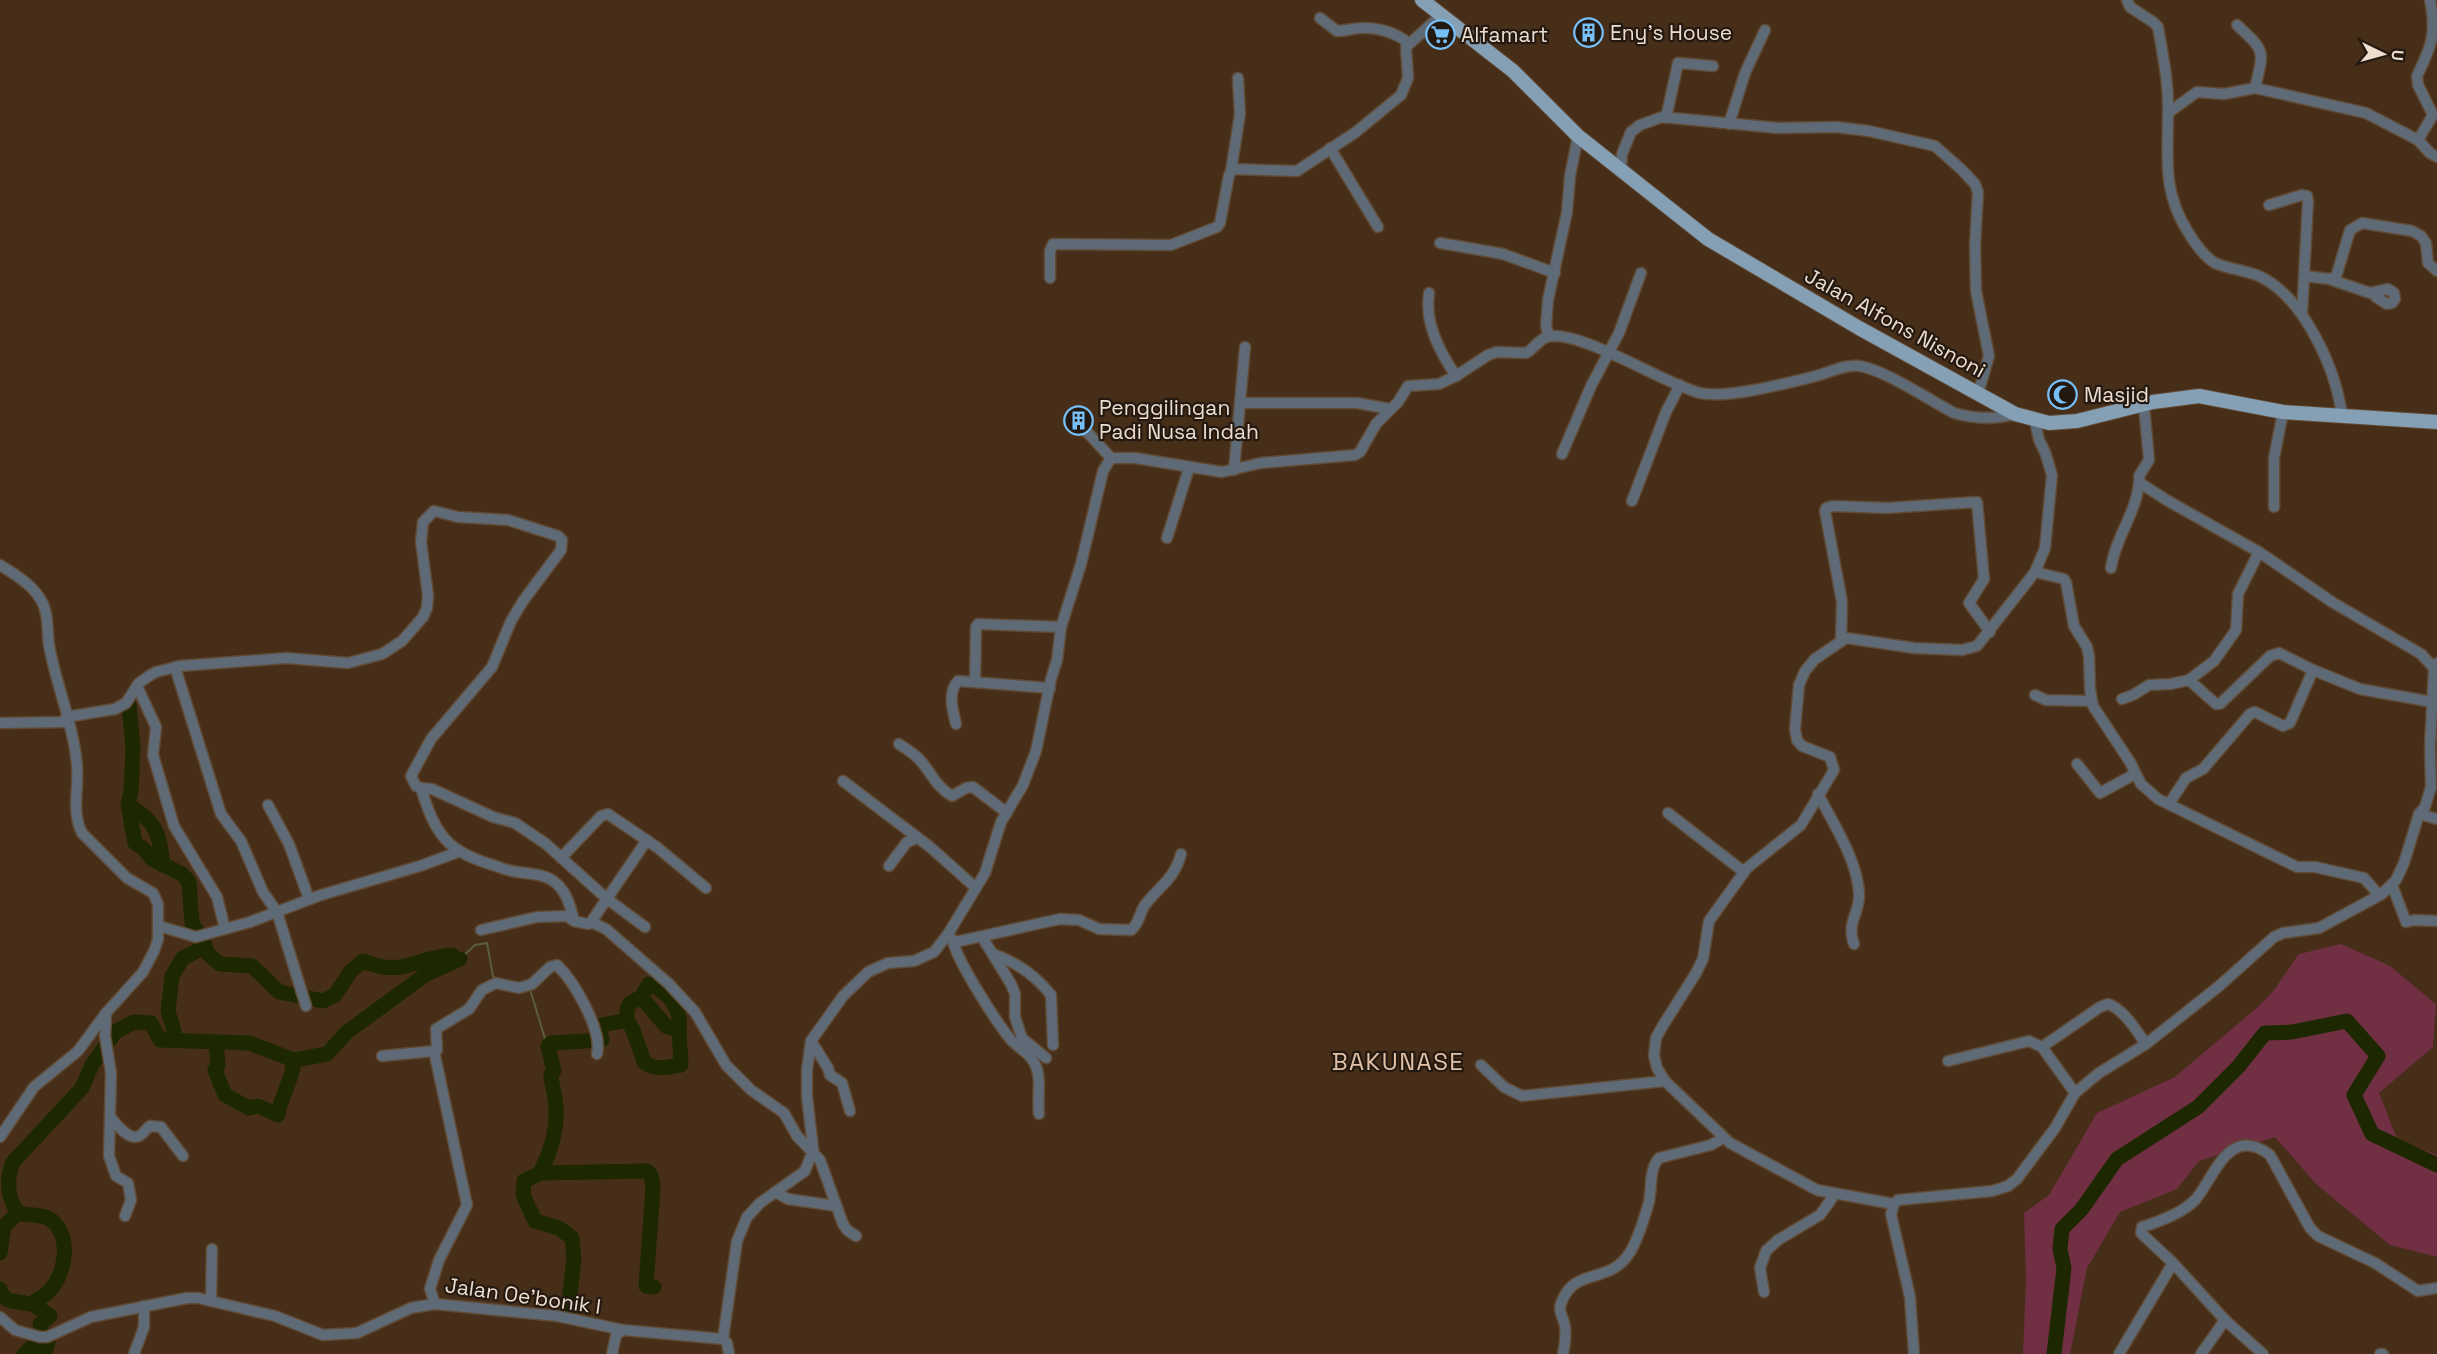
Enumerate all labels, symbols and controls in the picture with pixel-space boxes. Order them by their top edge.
building icon: Eny's House [1573,17,1605,49]
supermarket icon: Alfamart [1424,19,1456,51]
place label: Eny's House [1610,19,1732,46]
place label: Alfamart [1461,21,1548,48]
north arrow [2353,24,2413,84]
text: U [2387,49,2408,62]
street label: Jalan Alfons Nisnoni [1800,262,1990,384]
mosque icon: Masjid [2047,379,2079,411]
place label: Masjid [2084,381,2149,408]
place label: Penggilingan Padi Nusa Indah [1099,394,1259,445]
building icon: Penggilingan Padi Nusa Indah [1062,404,1094,436]
district label: BAKUNASE [1332,1046,1464,1077]
street label: Jalan Oe'bonik I [443,1271,603,1320]

